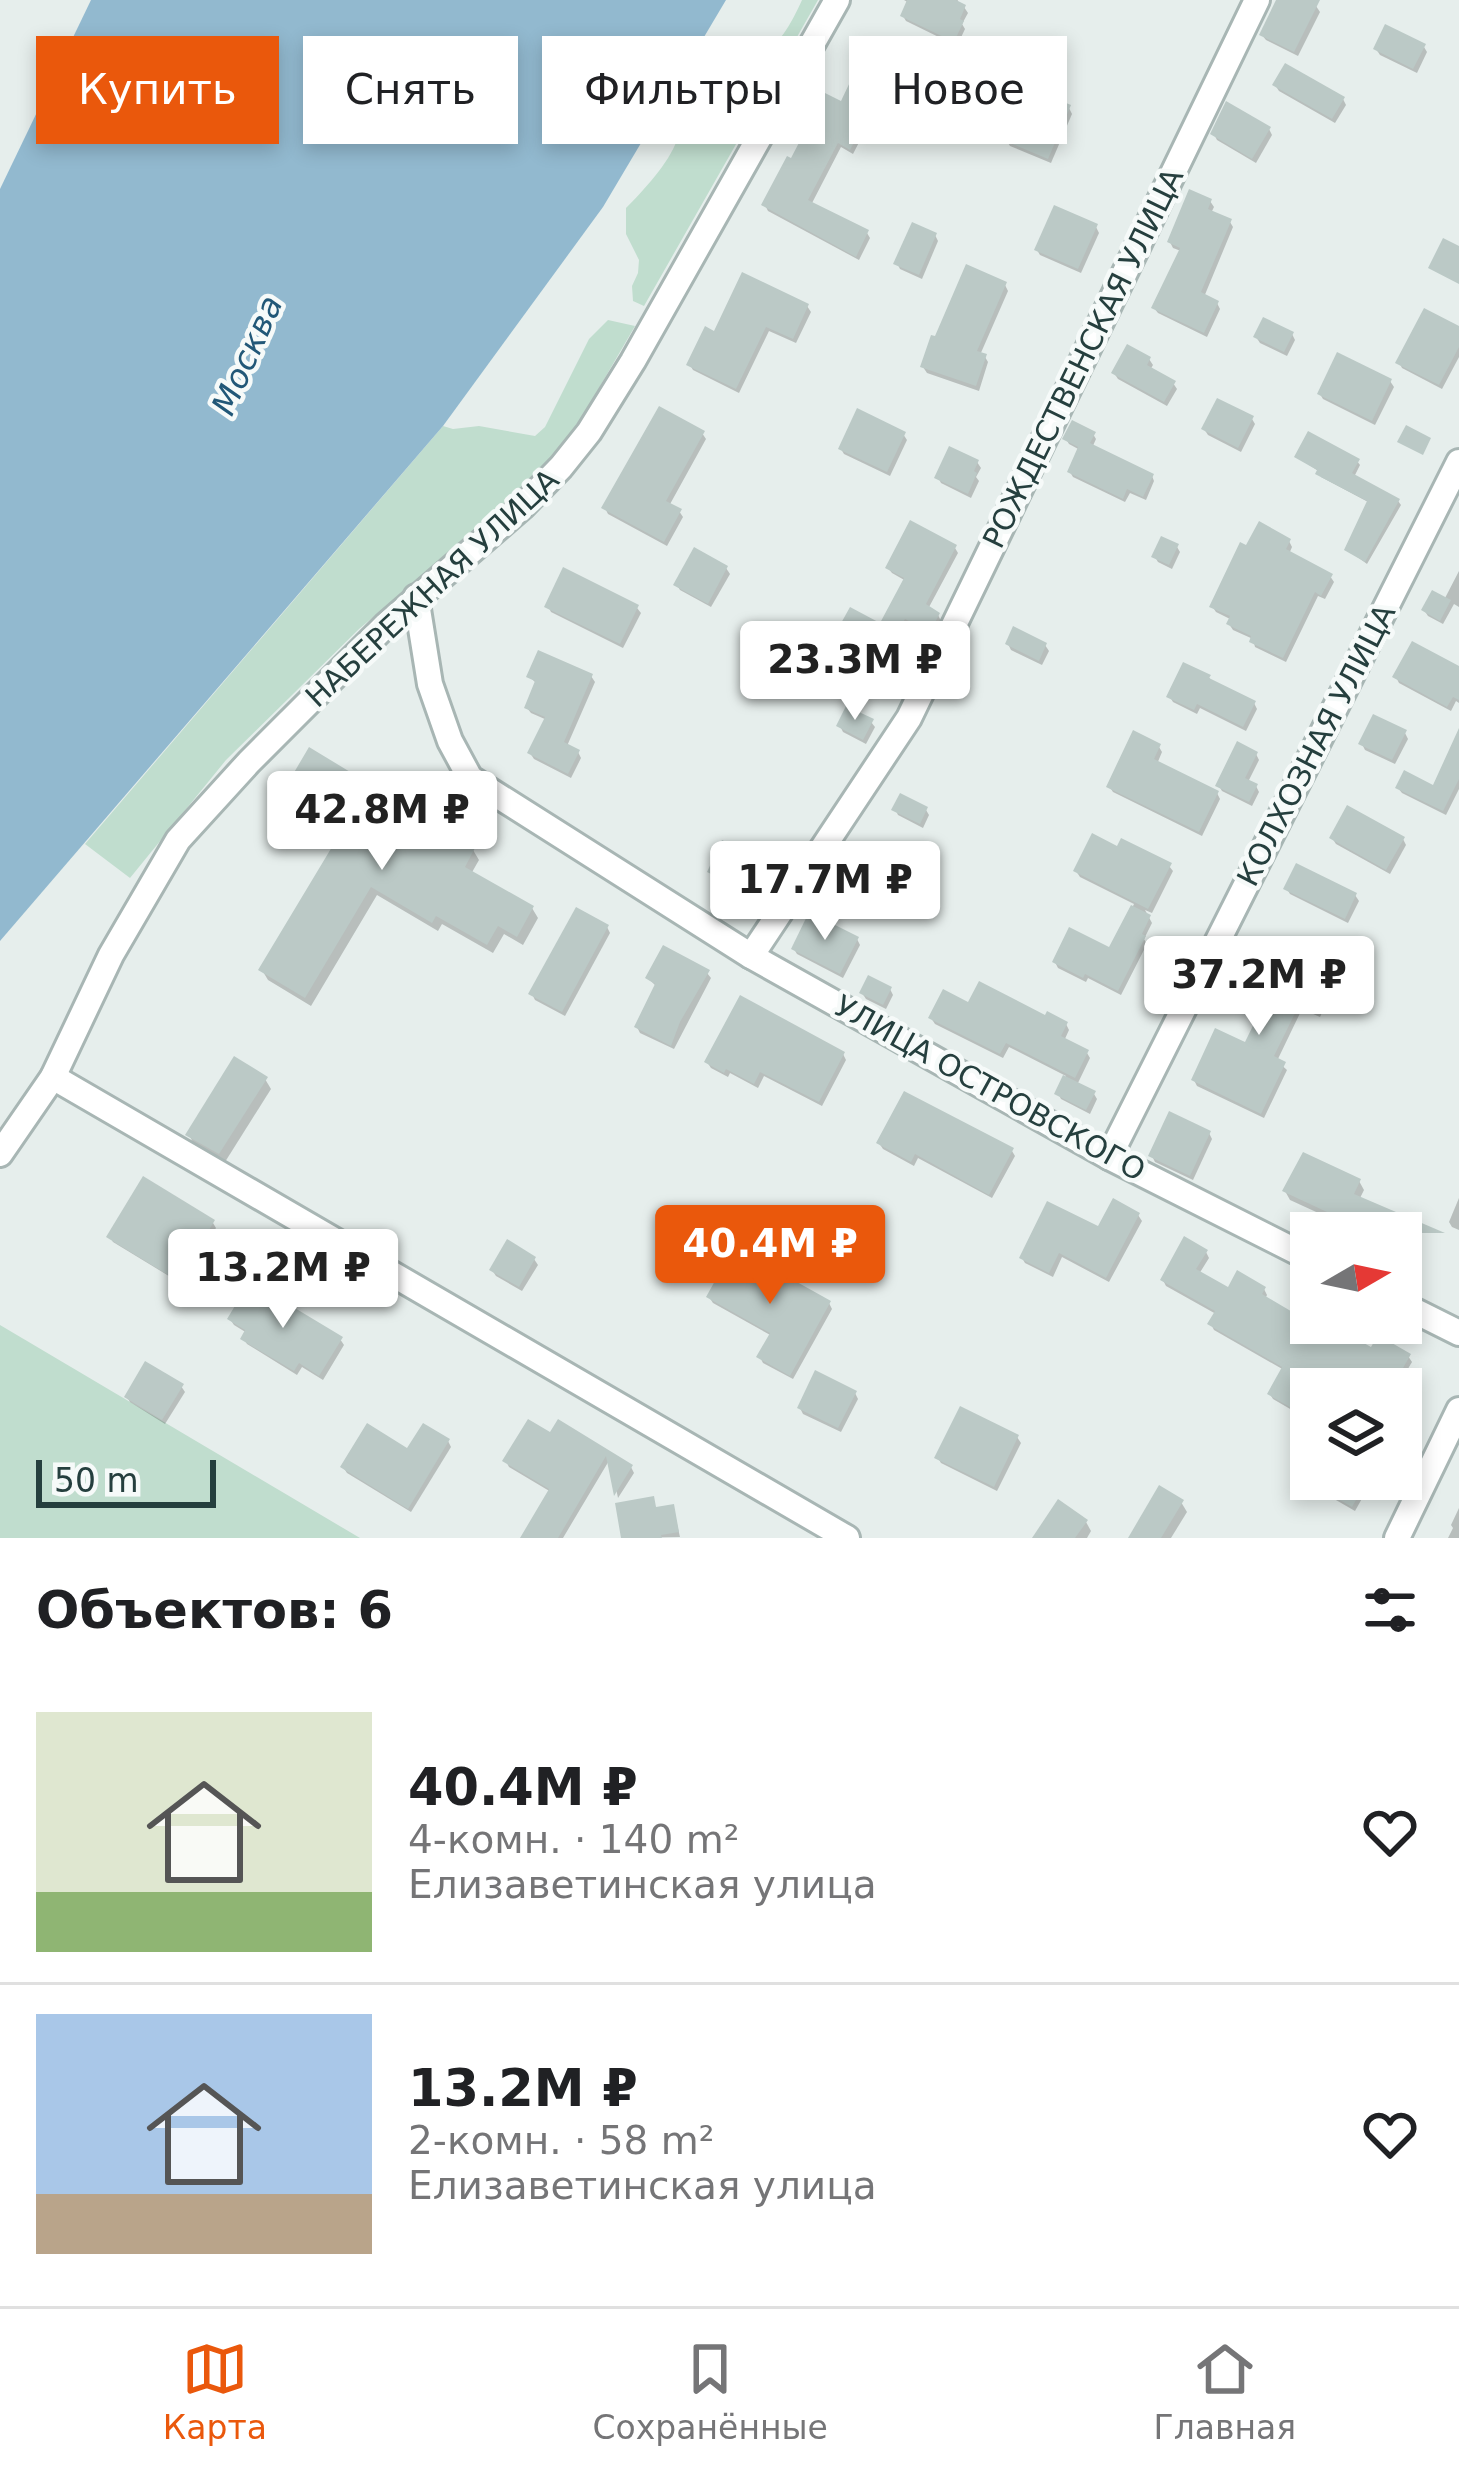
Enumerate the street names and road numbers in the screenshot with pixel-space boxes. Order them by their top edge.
street label: РОЖДЕСТВЕНСКАЯ УЛИЦА [976,162,1191,554]
street label: НАБЕРЕЖНАЯ УЛИЦА [298,461,566,714]
street label: КОЛХОЗНАЯ УЛИЦА [1230,598,1402,892]
street label: УЛИЦА ОСТРОВСКОГО [829,988,1151,1188]

